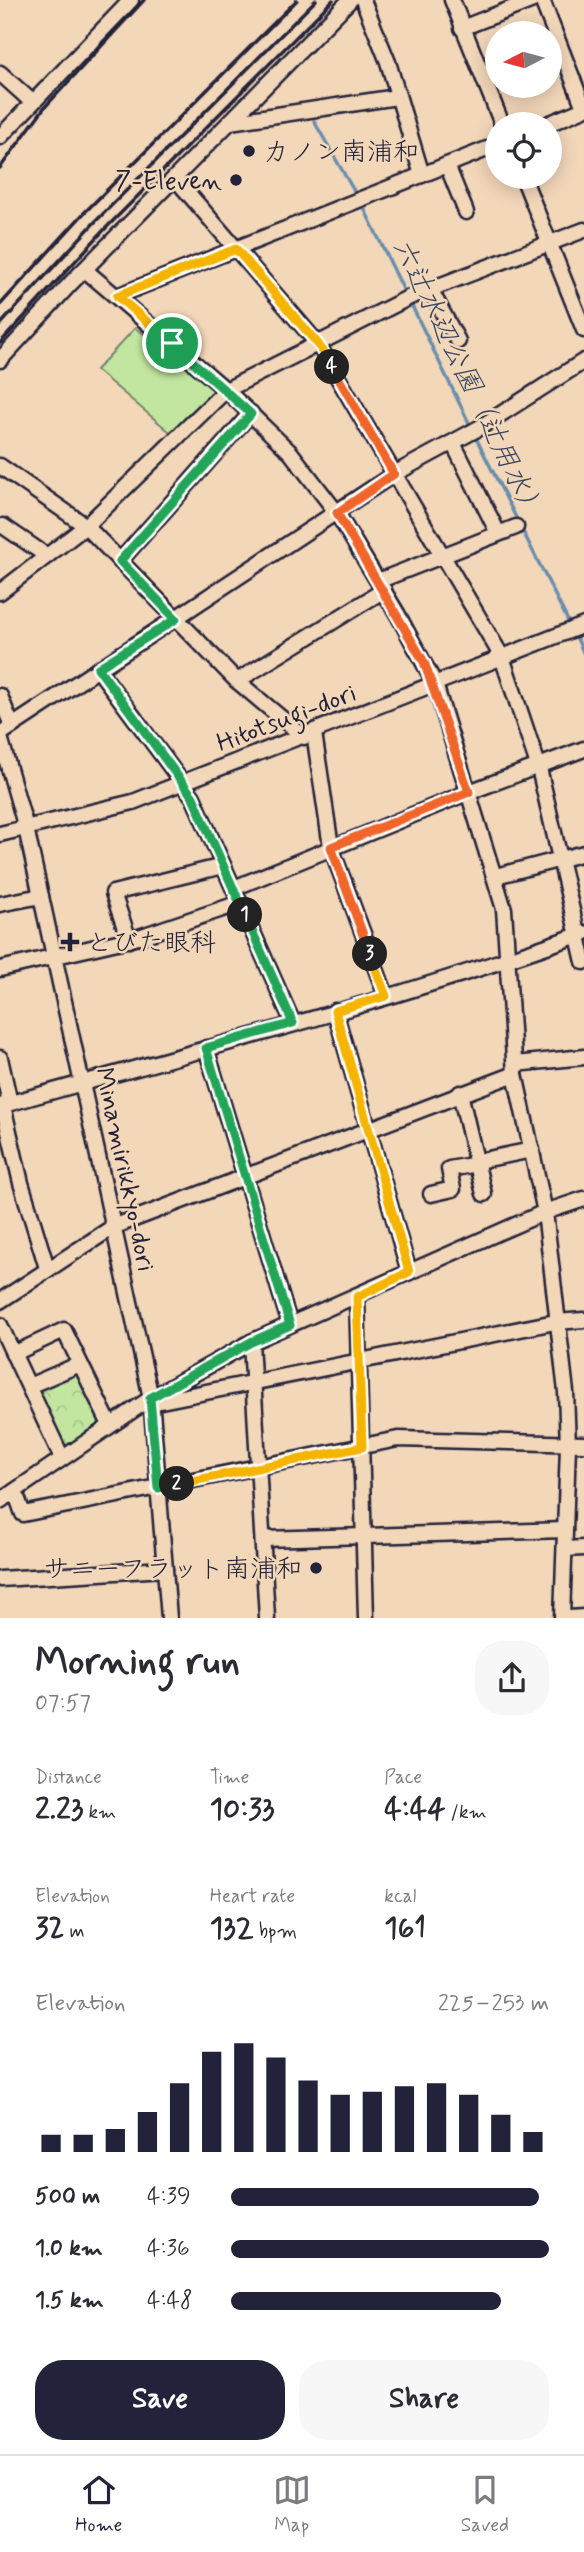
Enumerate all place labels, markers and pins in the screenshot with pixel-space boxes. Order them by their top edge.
place label: カノン南浦和 [263,136,419,170]
marker: カノン南浦和 [241,143,257,159]
place label: 7-Eleven [115,165,222,199]
marker: 7-Eleven [228,172,244,188]
pin [142,313,202,373]
pin: 4 [314,350,350,384]
pin: 1 [228,898,262,932]
place label: とびた眼科 [86,927,216,961]
marker: とびた眼科 [60,932,80,952]
pin: 3 [352,936,388,972]
pin: 2 [160,1466,194,1502]
place label: サニーフラット南浦和 [44,1553,302,1587]
marker: サニーフラット南浦和 [308,1560,324,1576]

